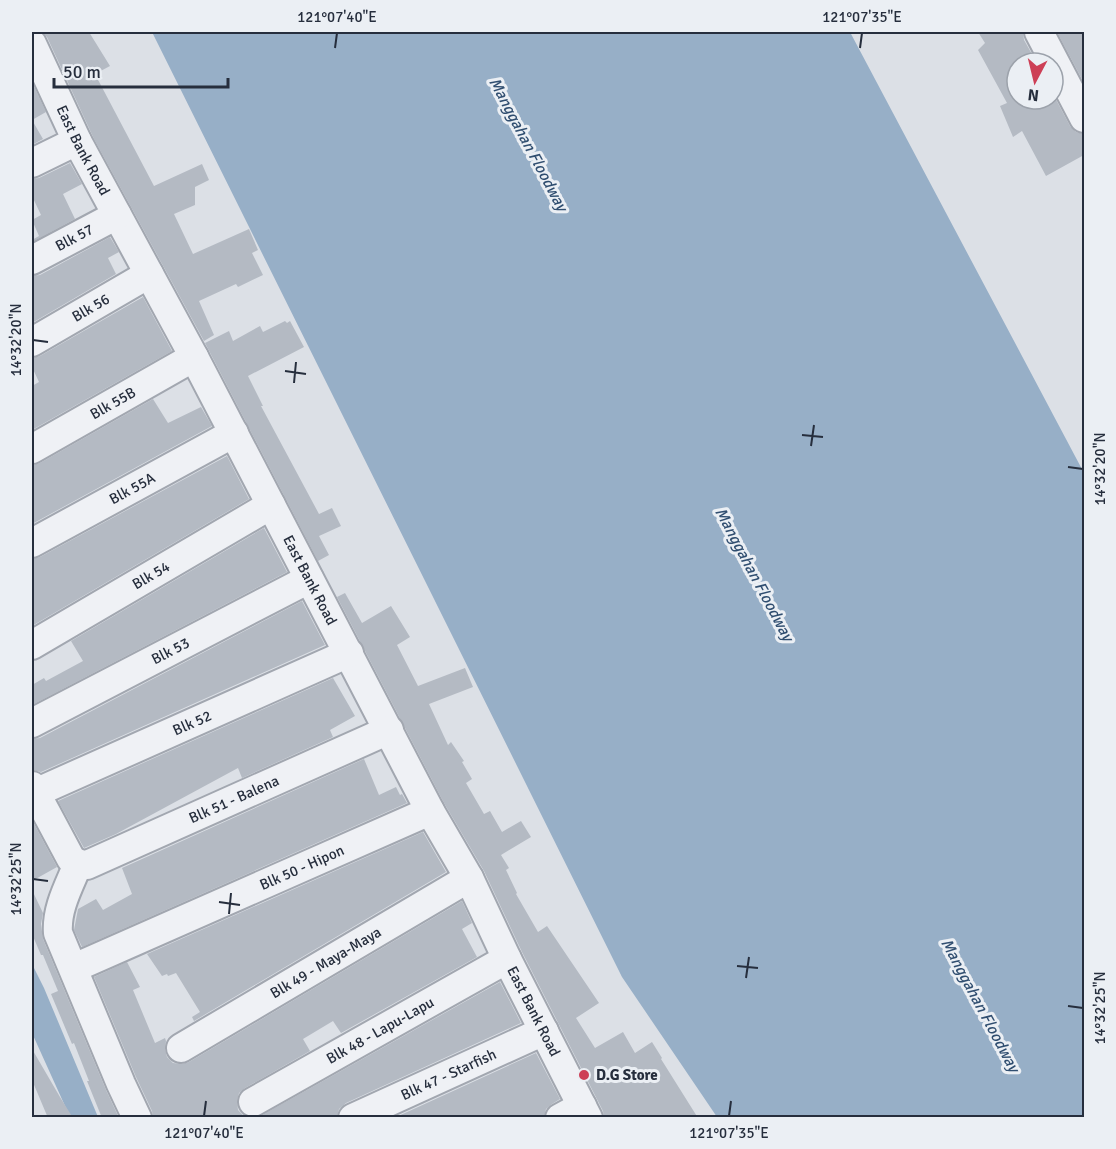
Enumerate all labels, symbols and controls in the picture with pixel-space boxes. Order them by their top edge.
text: 121°07'40"E [297,8,377,26]
text: 121°07'35"E [822,8,902,26]
scale bar [54,51,228,89]
north arrow [1005,51,1065,111]
text: 50 m [63,61,101,83]
water label: Manggahan Floodway [484,74,573,217]
text: N [1027,84,1040,105]
street label: East Bank Road [53,102,114,199]
street label: Blk 57 [52,220,97,255]
street label: Blk 56 [69,290,113,326]
text: 14°32'20"N [7,303,25,377]
street label: Blk 55B [87,383,139,423]
text: 14°32'20"N [1091,432,1109,506]
street label: Blk 55A [106,469,158,508]
water label: Manggahan Floodway [710,504,799,647]
street label: East Bank Road [279,532,341,628]
street label: Blk 54 [129,557,173,593]
street label: Blk 53 [148,634,193,668]
street label: Blk 52 [170,706,214,739]
street label: Blk 51 - Balena [186,771,282,827]
street label: Blk 50 - Hipon [257,841,347,894]
text: 14°32'25"N [7,842,25,916]
street label: Blk 49 - Maya-Maya [267,923,384,1002]
water label: Manggahan Floodway [936,935,1025,1078]
street label: East Bank Road [503,963,564,1060]
text: 14°32'25"N [1091,971,1109,1045]
street label: Blk 48 - Lapu-Lapu [323,993,437,1068]
street label: Blk 47 - Starfish [398,1045,499,1104]
place label: D.G Store [596,1066,658,1084]
marker: D.G Store [577,1068,591,1082]
text: 121°07'40"E [164,1124,244,1142]
text: 121°07'35"E [689,1124,769,1142]

